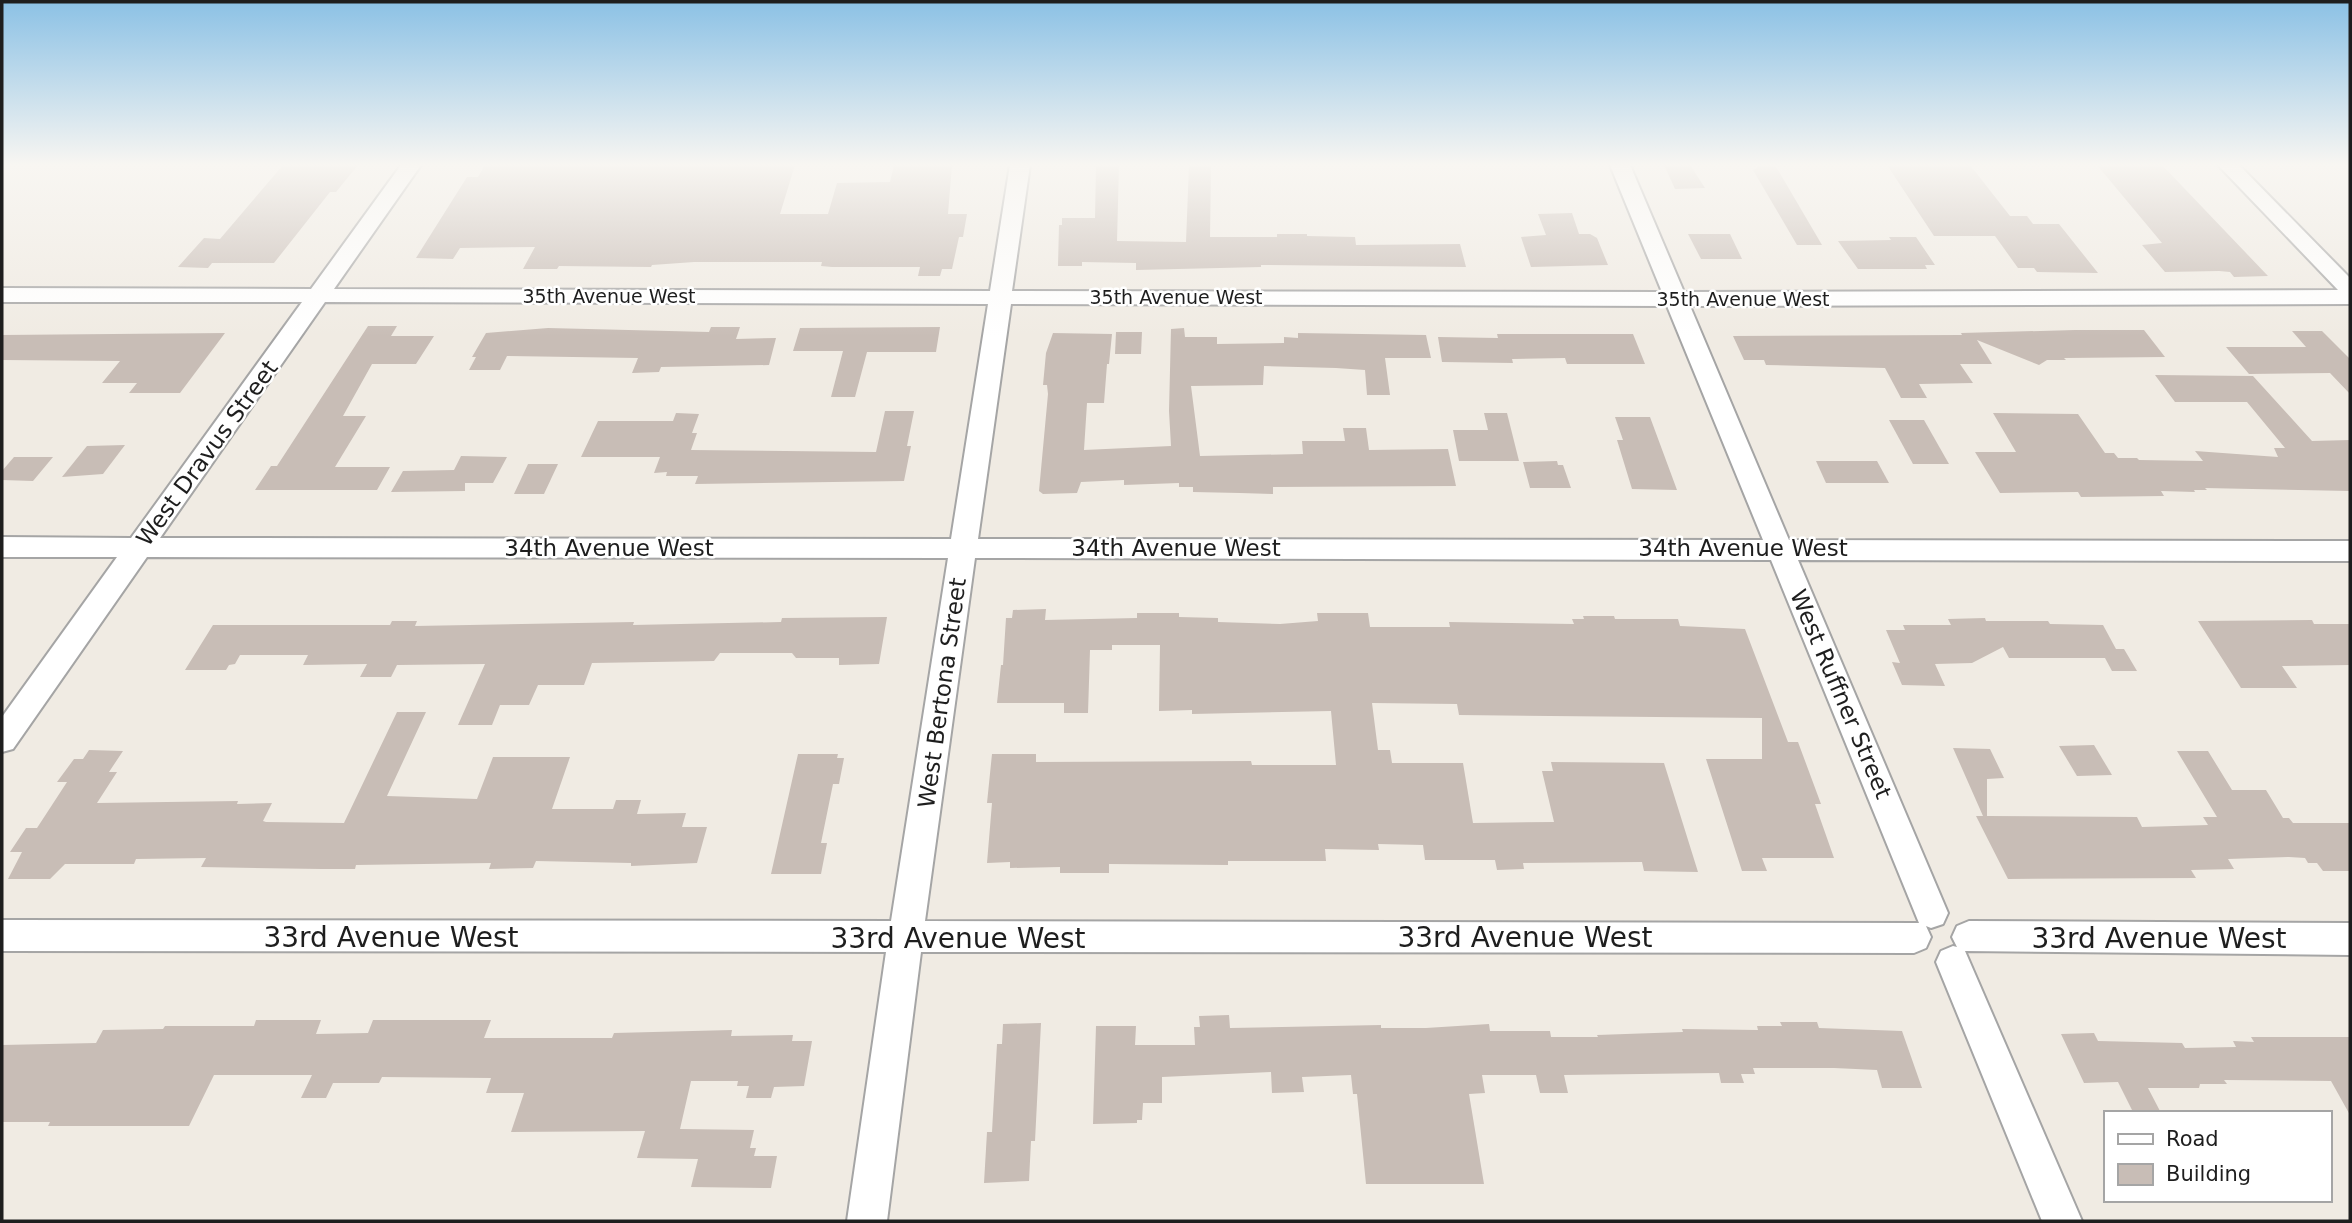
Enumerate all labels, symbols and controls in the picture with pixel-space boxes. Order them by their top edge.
street label: 35th Avenue West [522,285,696,307]
street label: 35th Avenue West [1089,286,1263,308]
street label: 35th Avenue West [1656,288,1830,310]
street label: West Dravus Street [131,355,283,551]
street label: 34th Avenue West [504,535,714,561]
street label: 34th Avenue West [1071,535,1281,561]
street label: 34th Avenue West [1638,535,1848,561]
street label: West Bertona Street [913,576,971,810]
street label: West Ruffner Street [1785,586,1897,802]
street label: 33rd Avenue West [263,921,519,954]
street label: 33rd Avenue West [1397,921,1653,954]
street label: 33rd Avenue West [830,922,1086,955]
street label: 33rd Avenue West [2031,922,2287,955]
legend [2104,1111,2331,1202]
text: Road [2166,1127,2219,1151]
text: Building [2166,1162,2251,1186]

